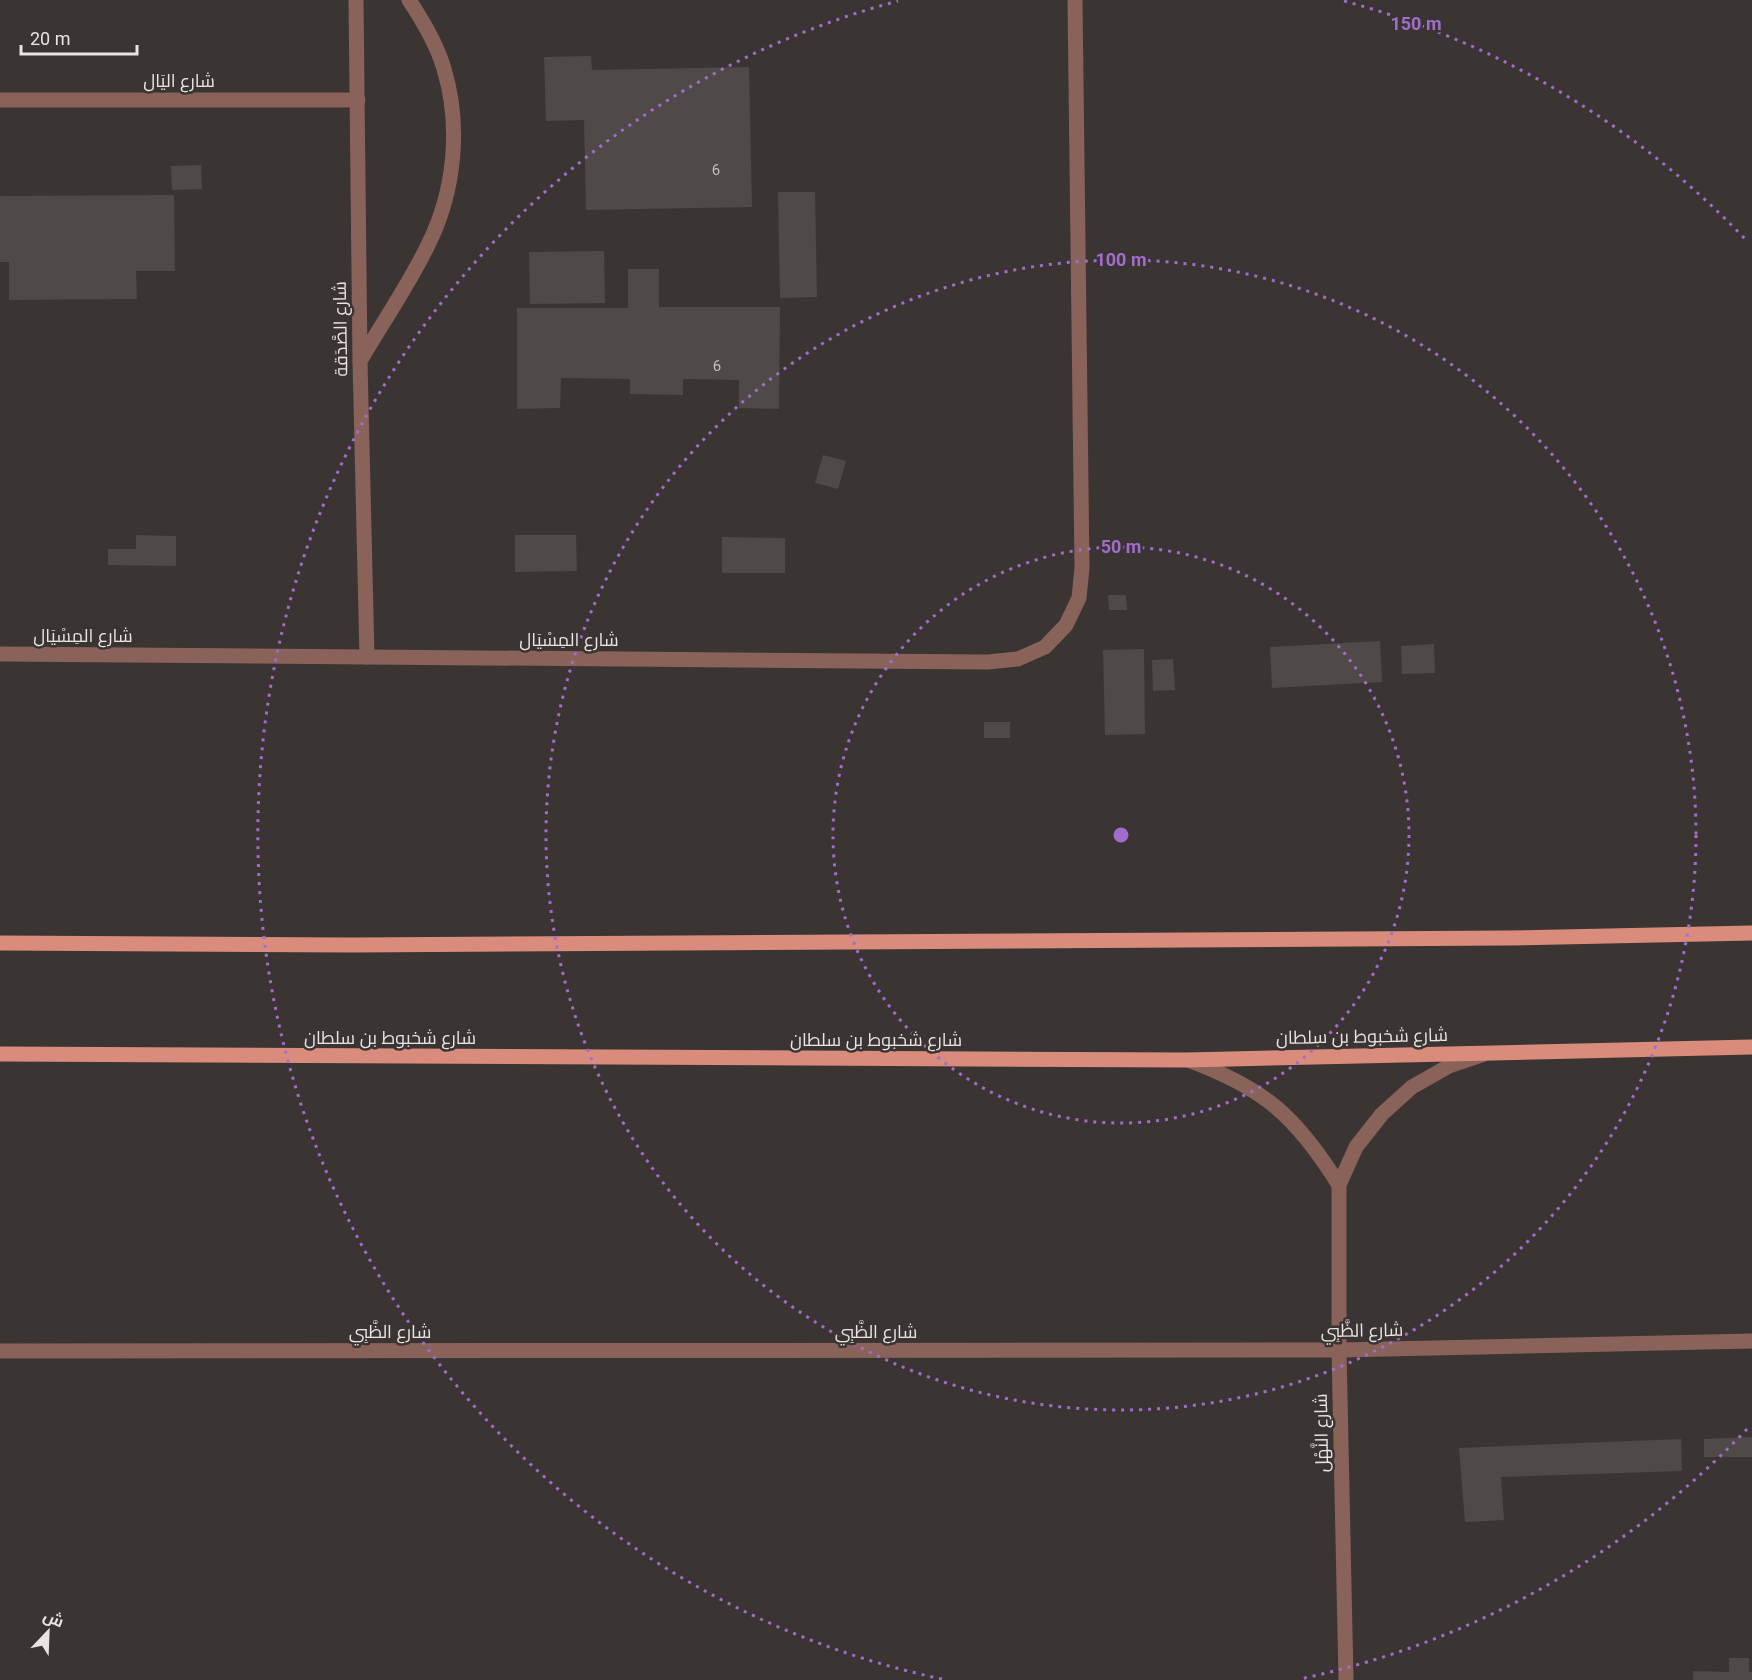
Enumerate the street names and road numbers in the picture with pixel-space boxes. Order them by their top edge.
street label: شارع اليَال [143,70,215,93]
street label: شارع الصَّدَقة [329,281,353,377]
street label: شارع المِسْيَال [33,625,133,648]
street label: شارع المِسْيَال [519,629,619,652]
street label: شارع شخبوط بن سلطان [1276,1024,1448,1050]
street label: شارع شخبوط بن سلطان [304,1027,476,1050]
street label: شارع شخبوط بن سلطان [790,1029,962,1052]
street label: شارع الظَّبِي [1321,1318,1404,1345]
street label: شارع الظَّبِي [349,1320,431,1346]
street label: شارع الظَّبِي [835,1320,917,1346]
street label: شارع النَّهْل [1309,1393,1334,1473]

